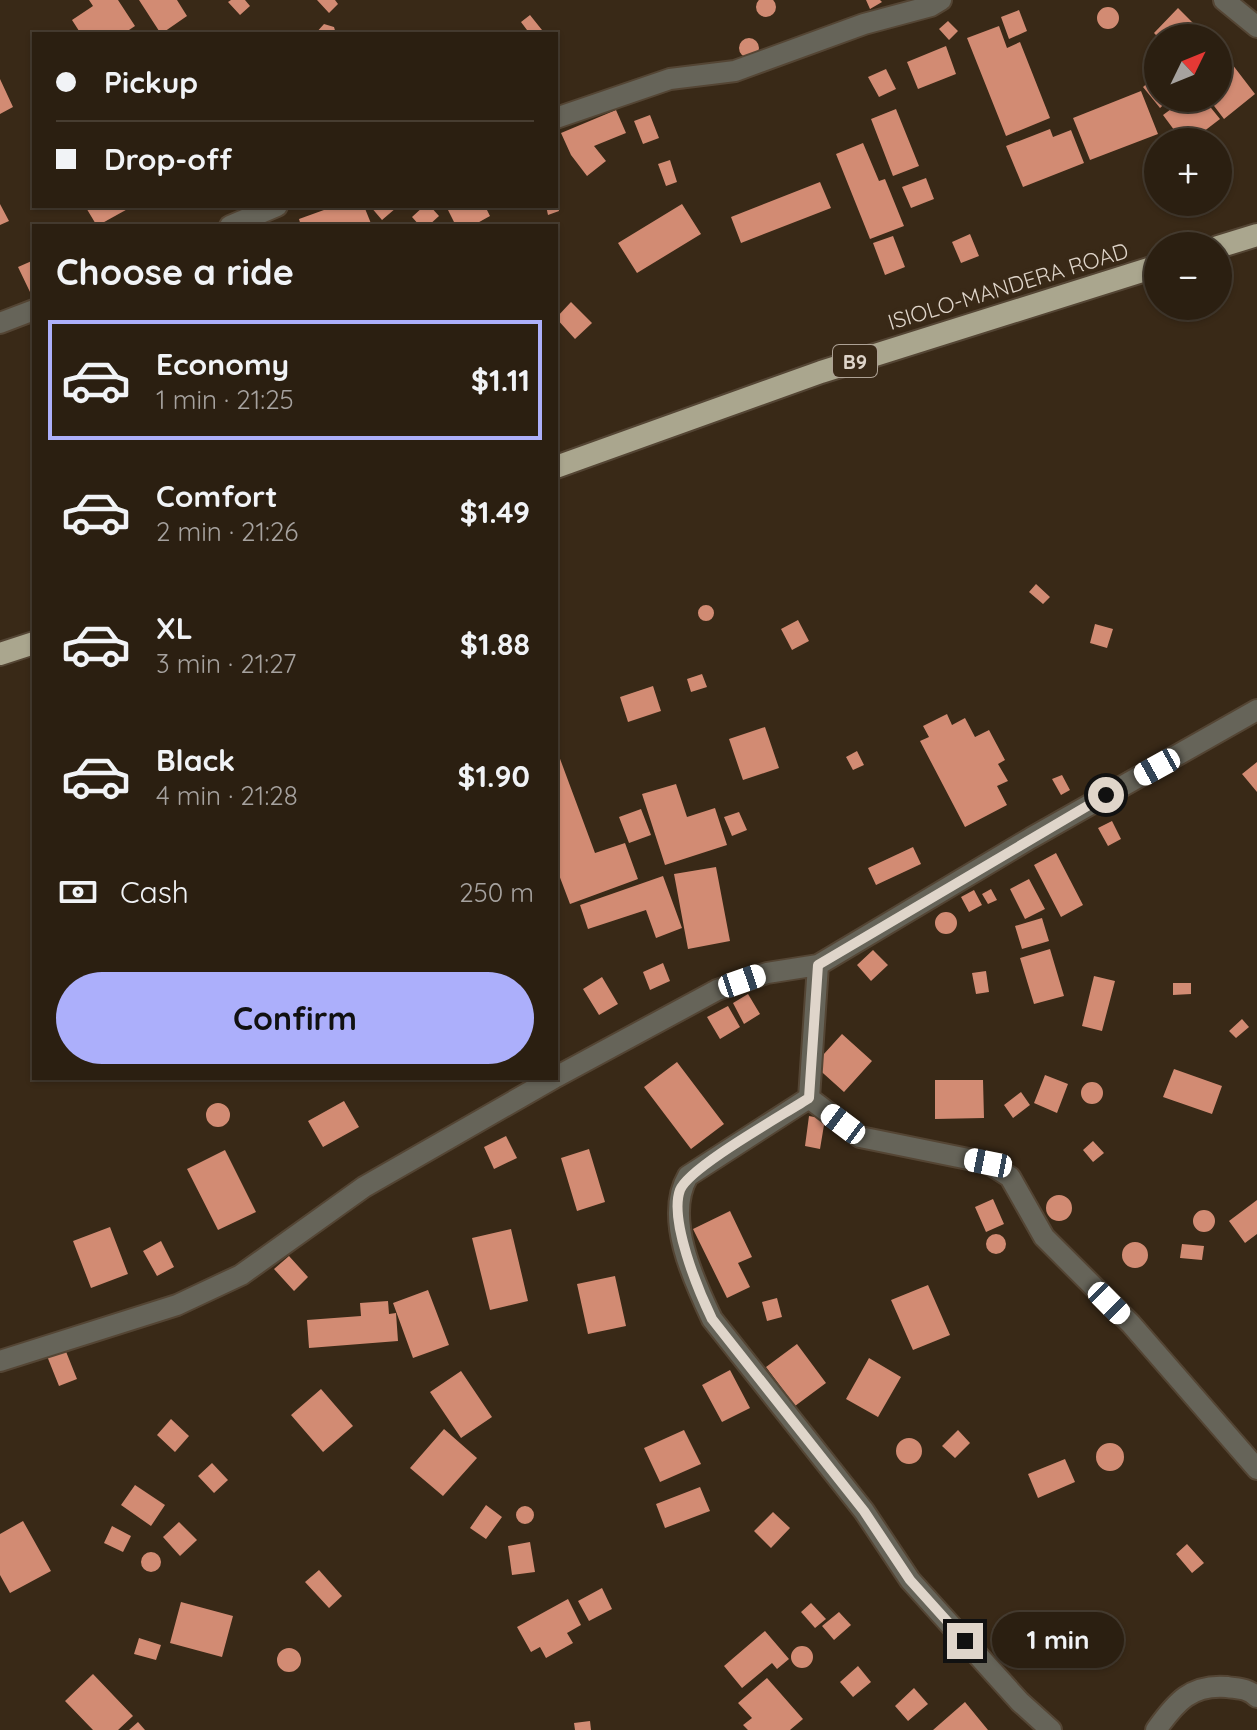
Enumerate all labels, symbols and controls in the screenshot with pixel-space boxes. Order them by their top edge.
north arrow [1144,24,1232,112]
map controls [1144,24,1232,320]
text: Pickup [104,63,198,101]
button: + [1144,128,1232,216]
text: Drop-off [104,140,232,178]
button: − [1144,232,1232,320]
street label: ISIOLO-MANDERA ROAD [884,236,1132,336]
text: Choose a ride [56,249,294,294]
icon: car [60,344,132,416]
text: Economy [156,345,289,383]
road number: B9 [833,345,877,377]
text: $1.11 [471,361,530,399]
text: 1 min · 21:25 [156,383,294,416]
icon: car [60,476,132,548]
text: Comfort [156,477,277,515]
text: $1.49 [460,493,530,531]
text: 2 min · 21:26 [156,515,298,548]
icon: car [60,608,132,680]
text: XL [156,609,193,647]
text: $1.88 [460,625,530,663]
text: 3 min · 21:27 [156,647,296,680]
icon: car [60,740,132,812]
text: Black [156,741,235,779]
car [1130,745,1184,789]
text: $1.90 [457,757,530,795]
route start [1088,777,1124,813]
text: 4 min · 21:28 [156,779,298,812]
icon: cash [56,870,100,914]
text: Cash [120,873,189,911]
text: 250 m [459,876,534,909]
car [715,962,769,1000]
button: Confirm [56,972,534,1064]
car [817,1100,869,1148]
car [962,1147,1014,1179]
car [1084,1278,1134,1328]
callout: 1 min [993,1613,1125,1669]
route end [947,1623,983,1659]
text: 1 min [1027,1623,1090,1656]

